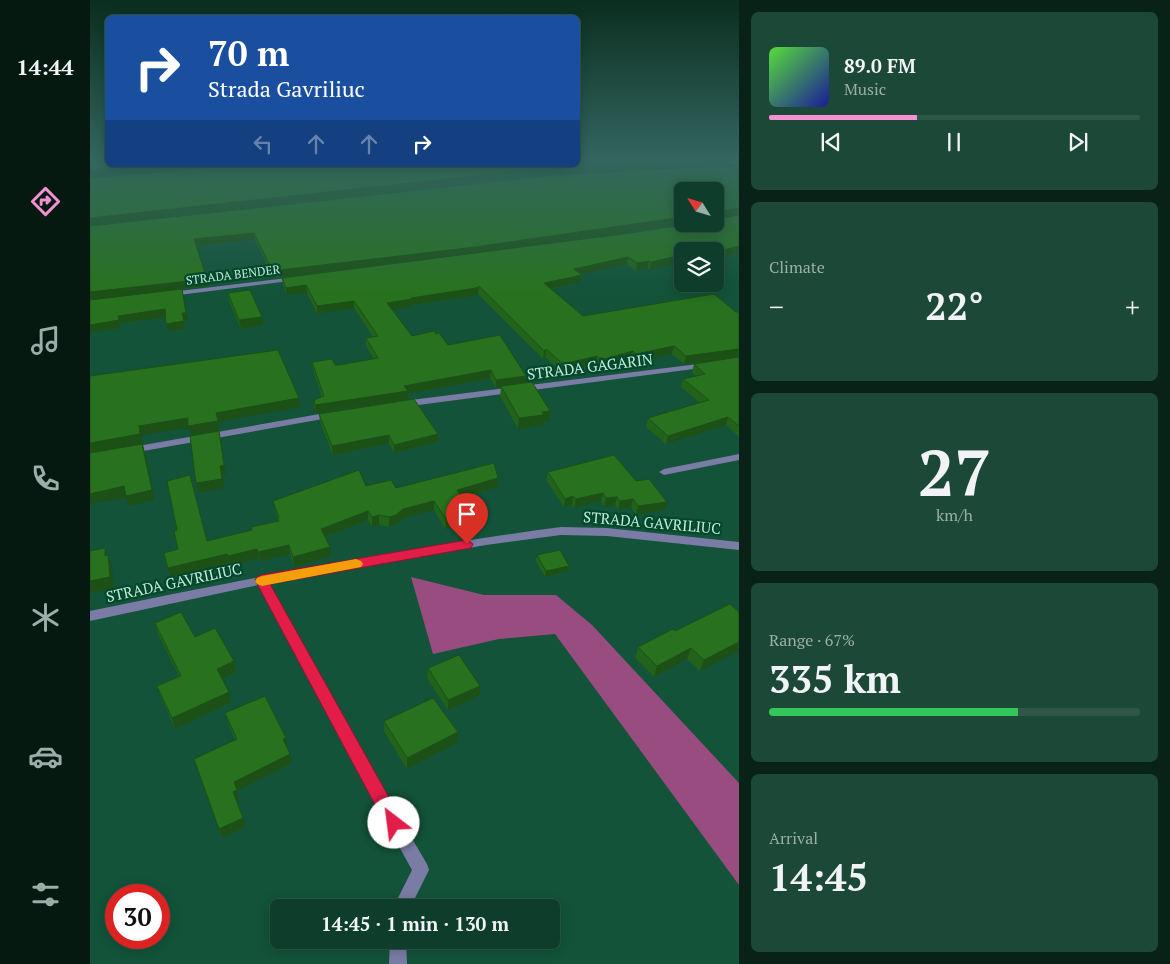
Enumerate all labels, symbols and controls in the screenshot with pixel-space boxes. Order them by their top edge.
text: 70 m [208,30,289,76]
icon: right [125,35,190,100]
text: 14:44 [16,52,74,81]
text: 89.0 FM [844,53,916,78]
text: Strada Gavriliuc [208,74,365,103]
text: Music [844,78,886,100]
icon: previous [817,128,845,156]
icon: pause [940,128,968,156]
icon: next [1064,128,1092,156]
icon: left [249,130,277,158]
icon: ahead [302,130,330,158]
icon: ahead [355,130,383,158]
icon: right [408,130,436,158]
north arrow [674,182,724,232]
map controls [674,182,724,292]
icon: directions [28,184,63,219]
button: layers [674,242,724,292]
text: Climate [769,256,825,278]
street label: STRADA BENDER [185,261,281,288]
text: 22° [925,281,984,331]
text: − [769,288,784,325]
text: + [1125,288,1140,325]
icon: music [28,323,63,358]
street label: STRADA GAGARIN [526,348,654,384]
text: 27 [918,428,991,515]
icon: phone [28,461,63,496]
pin [446,493,488,544]
icon: arrive [453,500,481,528]
text: km/h [936,504,973,526]
street label: STRADA GAVRILIUC [583,506,722,538]
street label: STRADA GAVRILIUC [104,558,243,606]
icon: climate [28,600,63,635]
text: Range · 67% [769,629,855,651]
text: 335 km [769,654,901,704]
icon: car [28,739,63,774]
position arrow [367,796,419,848]
text: Arrival [769,827,818,849]
text: 14:45 [769,852,868,902]
icon: filters [28,877,63,912]
speed limit sign: 30 [105,884,170,949]
text: 14:45 · 1 min · 130 m [321,911,509,936]

